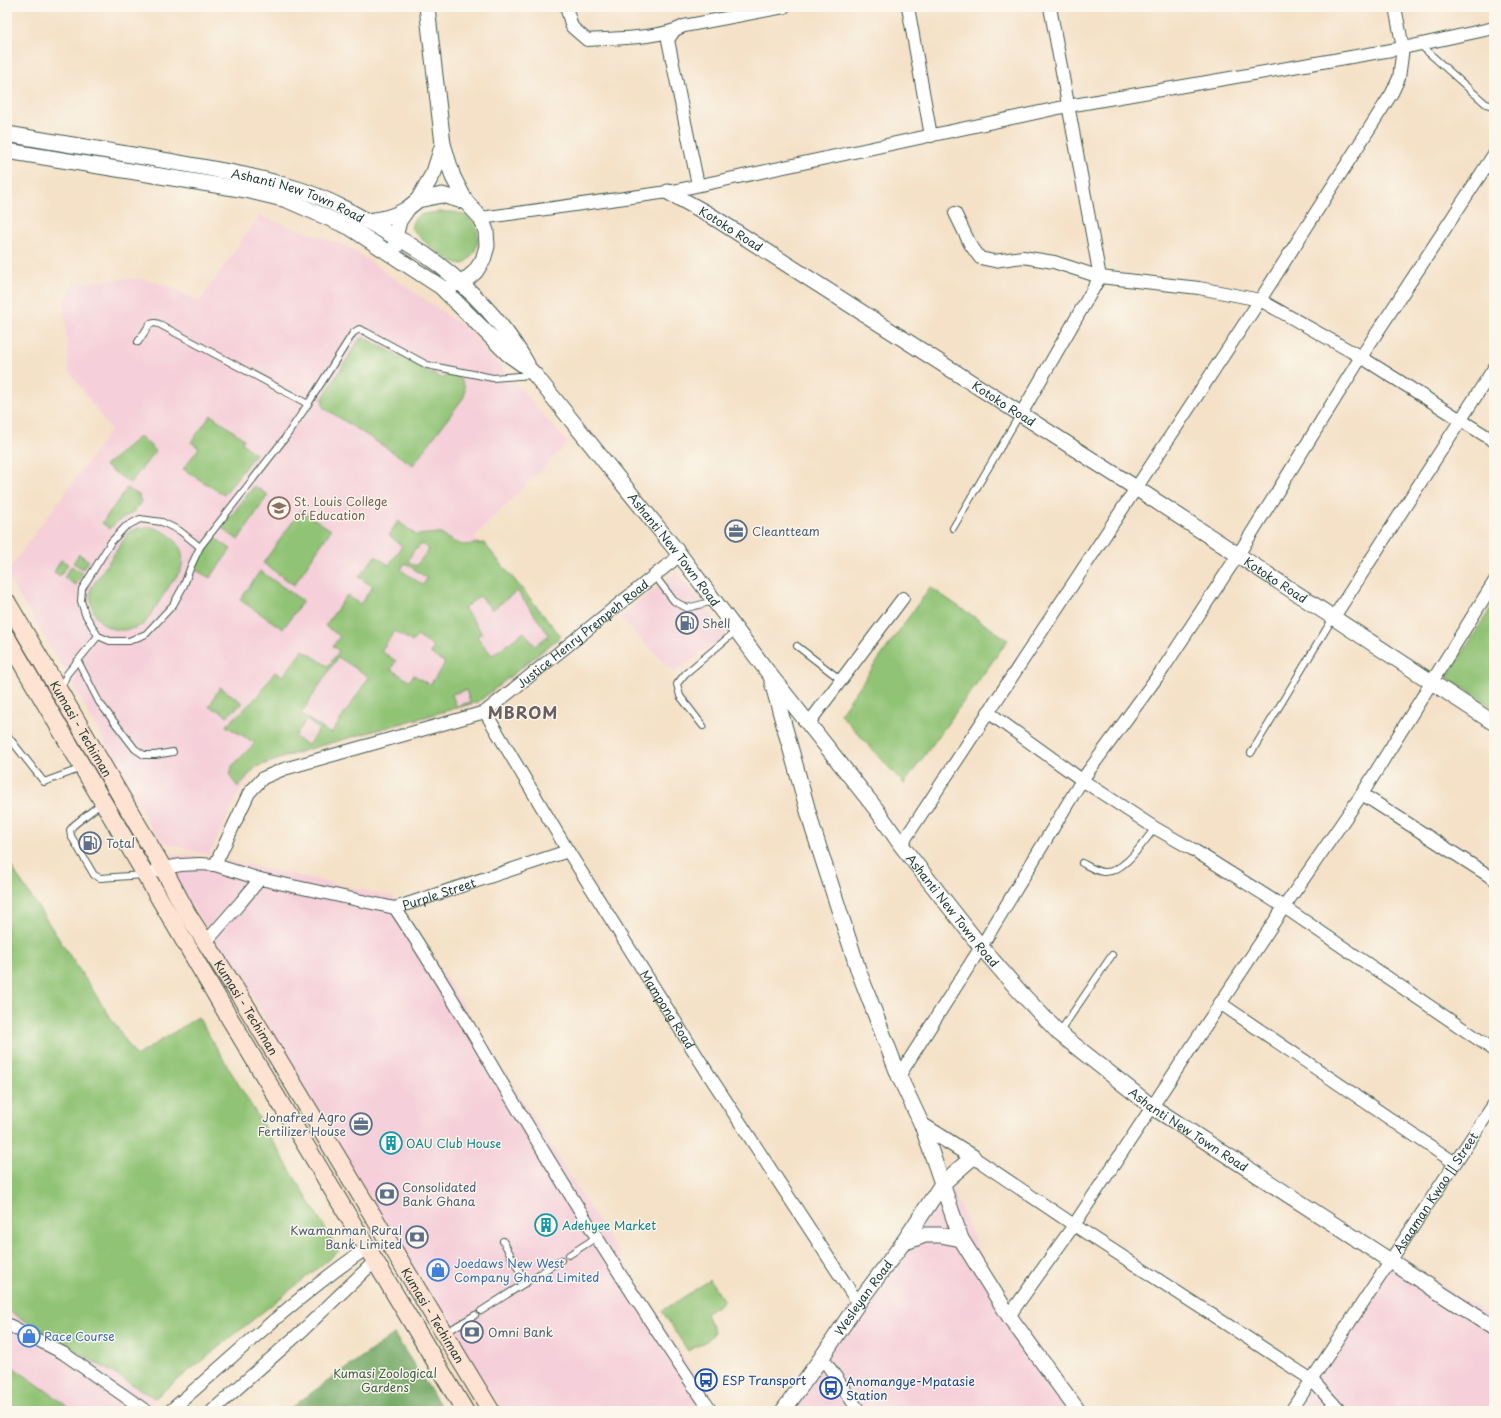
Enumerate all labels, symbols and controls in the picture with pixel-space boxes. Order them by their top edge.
street label: Ashanti New Town Road [230,164,368,227]
street label: Kotoko Road [696,202,767,256]
street label: Kotoko Road [969,376,1039,431]
street label: Ashanti New Town Road [624,488,725,610]
place label: St. Louis College of Education [294,492,388,524]
school or university icon: St. Louis College of Education [266,495,292,521]
office icon: Cleantteam [723,518,749,544]
place label: Cleantteam [752,522,820,540]
street label: Kotoko Road [1240,552,1311,607]
street label: Justice Henry Prempeh Road [513,575,652,692]
fuel station icon: Shell [674,610,700,636]
place label: Shell [702,614,730,632]
street label: Kumasi - Techiman [46,677,117,780]
district label: MBROM [488,700,558,724]
fuel station icon: Total [77,830,103,856]
place label: Total [106,834,135,852]
street label: Ashanti New Town Road [902,850,1003,971]
street label: Purple Street [400,873,478,914]
street label: Kumasi - Techiman [210,956,283,1058]
street label: Mampong Road [636,966,699,1052]
street label: Ashanti New Town Road [1125,1083,1252,1176]
place label: Jonafred Agro Fertilizer House [258,1108,346,1140]
office icon: Jonafred Agro Fertilizer House [348,1111,374,1137]
street label: Asaaman Kwao || Street [1389,1128,1482,1257]
building icon: OAU Club House [378,1130,404,1156]
place label: OAU Club House [406,1134,501,1152]
place label: Consolidated Bank Ghana [402,1178,476,1210]
bank icon: Consolidated Bank Ghana [374,1181,400,1207]
building icon: Adehyee Market [533,1212,559,1238]
place label: Adehyee Market [562,1216,656,1234]
place label: Kwamanman Rural Bank Limited [290,1221,402,1253]
bank icon: Kwamanman Rural Bank Limited [404,1224,430,1250]
place label: Joedaws New West Company Ghana Limited [454,1254,599,1286]
street label: Wesleyan Road [830,1256,896,1339]
shop icon: Joedaws New West Company Ghana Limited [425,1257,451,1283]
street label: Kumasi - Techiman [397,1264,469,1367]
bank icon: Omni Bank [459,1319,485,1345]
shop icon: Race Course [16,1323,42,1349]
place label: Omni Bank [488,1323,553,1341]
place label: Race Course [44,1327,115,1345]
park label: Kumasi Zoological Gardens [333,1364,437,1396]
bus stop icon: ESP Transport [693,1367,719,1393]
place label: ESP Transport [722,1371,806,1389]
place label: Anomangye-Mpatasie Station [846,1372,975,1404]
bus stop icon: Anomangye-Mpatasie Station [818,1375,844,1401]

